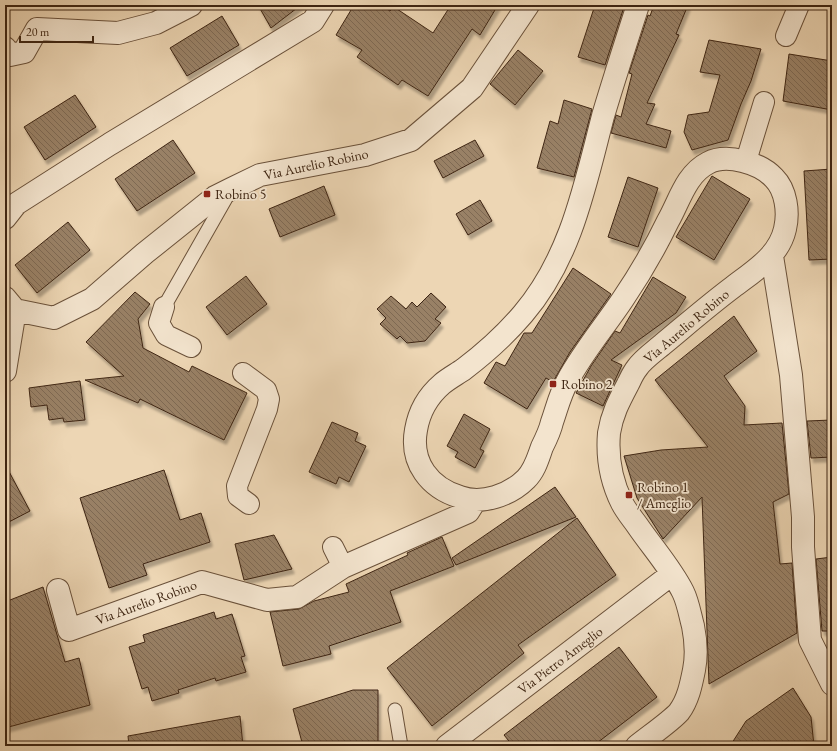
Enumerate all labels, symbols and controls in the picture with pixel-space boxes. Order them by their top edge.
scale bar [20,18,93,44]
text: 20 m [26,24,50,40]
street label: Via Aurelio Robino [262,144,370,184]
place label: Robino 5 [215,185,266,203]
marker: Robino 5 [202,189,212,199]
street label: Via Aurelio Robino [639,285,733,367]
place label: Robino 2 [561,375,613,393]
marker: Robino 2 [548,379,558,389]
place label: Robino 1 / Ameglio [637,478,691,512]
marker: Robino 1 / Ameglio [624,490,634,500]
street label: Via Aurelio Robino [93,575,199,629]
street label: Via Pietro Ameglio [514,622,606,698]

